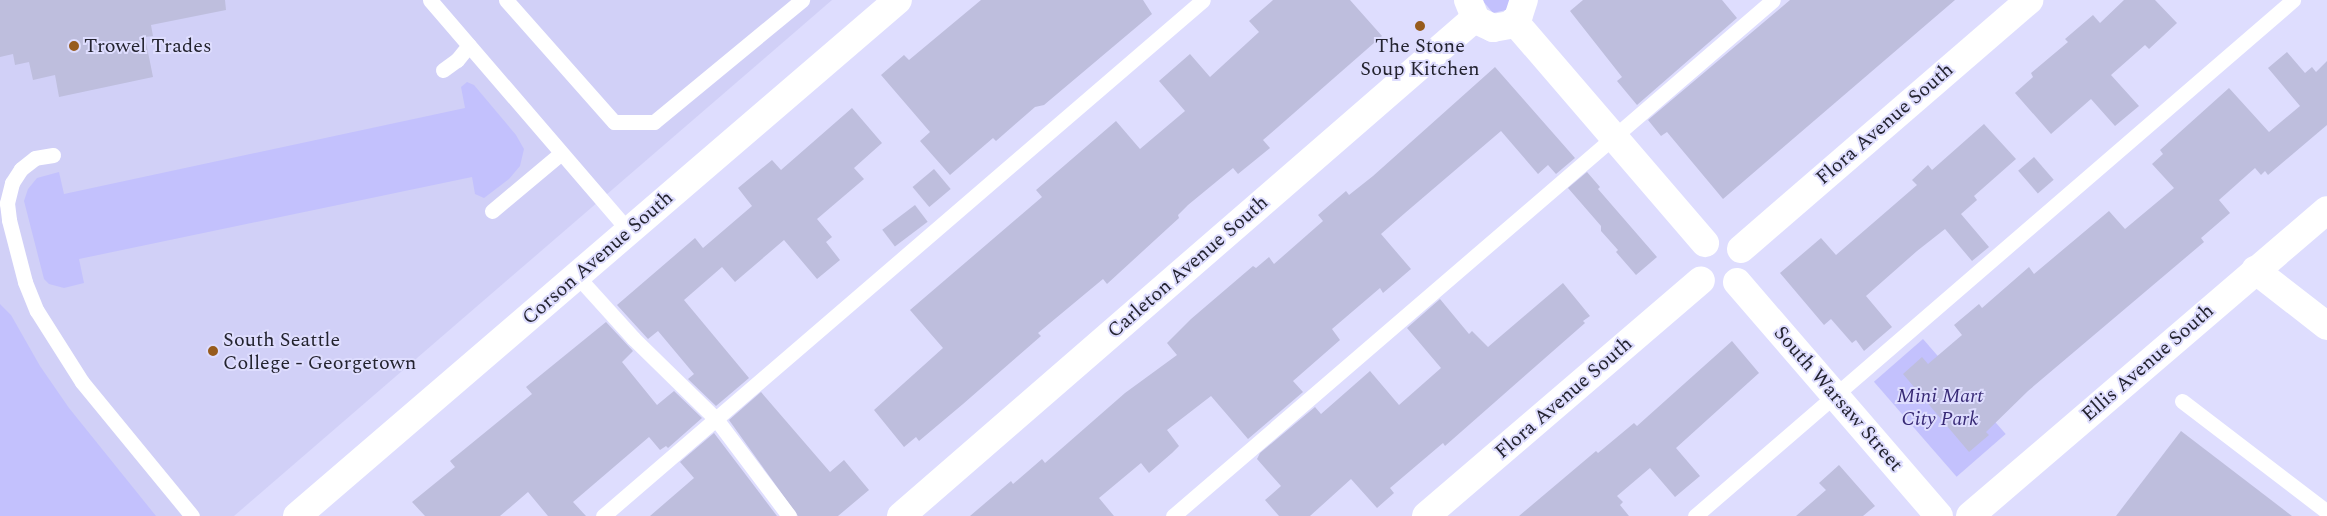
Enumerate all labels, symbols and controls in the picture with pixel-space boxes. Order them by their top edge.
marker: The Stone Soup Kitchen [1414,20,1426,32]
place label: Trowel Trades [84,34,212,58]
place label: The Stone Soup Kitchen [1360,34,1480,81]
marker: Trowel Trades [68,40,80,52]
street label: Flora Avenue South [1811,58,1959,190]
street label: Corson Avenue South [518,186,678,330]
street label: Carleton Avenue South [1103,191,1273,343]
street label: Ellis Avenue South [2077,299,2219,427]
street label: South Warsaw Street [1768,321,1908,477]
place label: South Seattle College - Georgetown [223,328,416,375]
street label: Flora Avenue South [1490,332,1638,464]
marker: South Seattle College - Georgetown [207,345,219,357]
park label: Mini Mart City Park [1897,384,1983,431]

